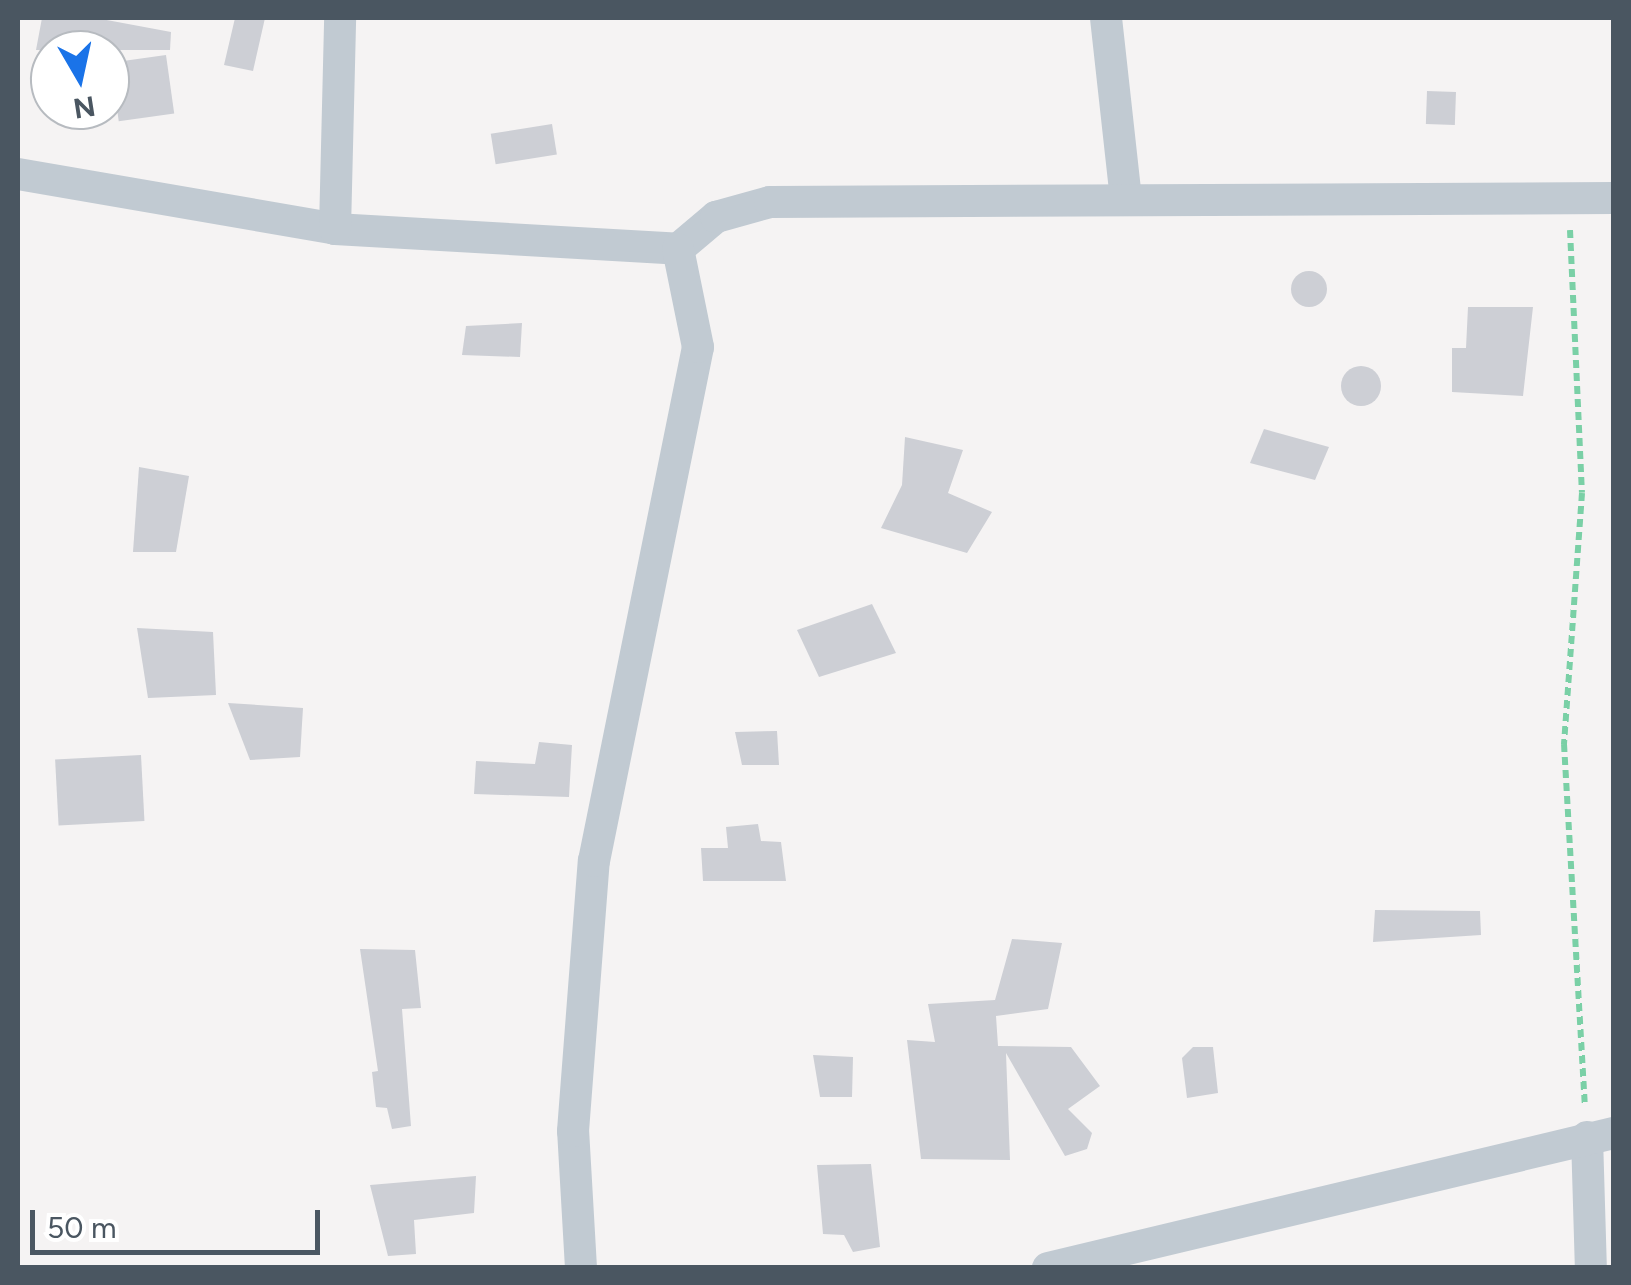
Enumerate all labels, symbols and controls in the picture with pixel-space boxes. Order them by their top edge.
north arrow [30,30,130,130]
text: N [71,89,98,126]
scale bar [35,1190,325,1252]
text: 50 m [47,1209,116,1246]

